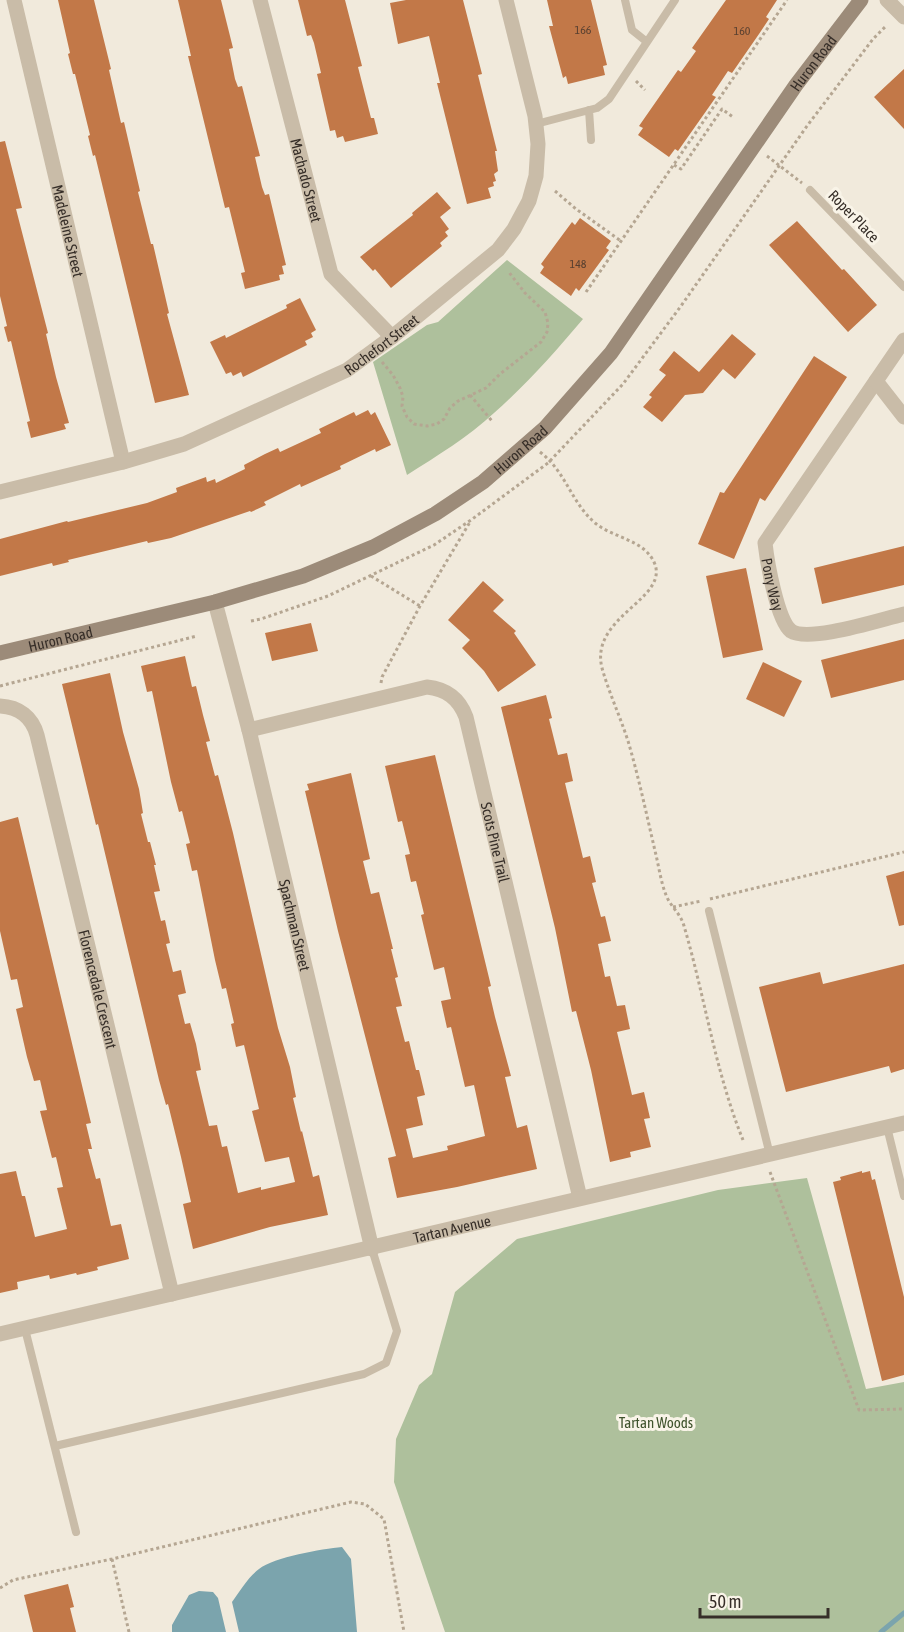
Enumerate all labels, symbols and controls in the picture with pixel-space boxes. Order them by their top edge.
house number: 166 [575,23,592,37]
house number: 160 [734,24,751,38]
street label: Huron Road [786,32,840,94]
street label: Machado Street [288,136,326,224]
street label: Madeleine Street [49,183,88,278]
street label: Roper Place [825,186,883,246]
house number: 148 [570,257,587,271]
street label: Rochefort Street [341,310,422,378]
street label: Huron Road [490,422,551,477]
street label: Pony Way [759,557,788,613]
street label: Huron Road [26,623,94,655]
street label: Scots Pine Trail [478,801,513,884]
street label: Spachman Street [276,878,314,973]
street label: Florencedale Crescent [76,928,121,1050]
street label: Tartan Avenue [411,1211,492,1246]
park label: Tartan Woods [619,1414,693,1431]
scale bar [700,1581,828,1619]
text: 50 m [709,1591,741,1612]

